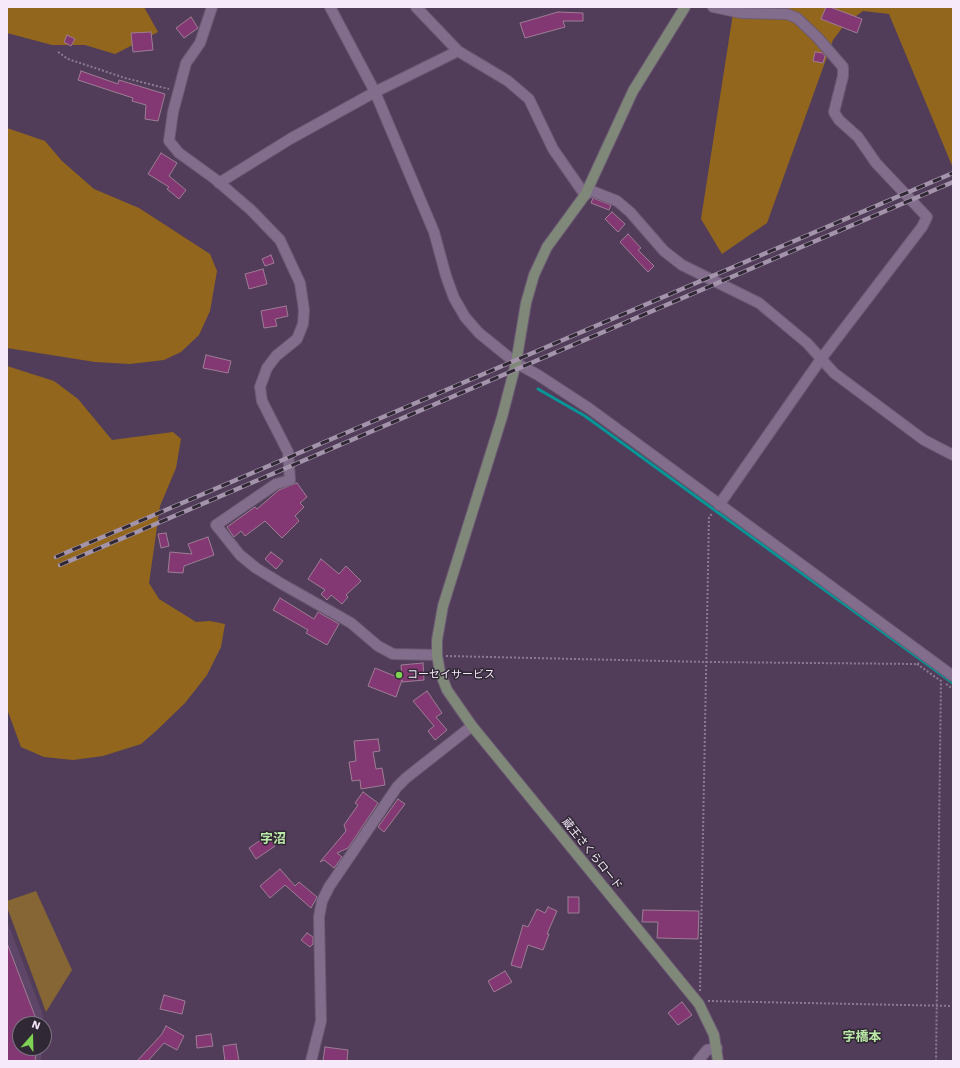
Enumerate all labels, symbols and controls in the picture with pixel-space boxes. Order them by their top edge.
place label: コーセイサービス [407,668,495,682]
marker: コーセイサービス [394,670,404,680]
street label: 蔵王さくらロード [559,816,625,892]
district label: 字沼 [260,831,286,847]
north arrow [12,1016,52,1056]
text: N [30,1018,42,1033]
district label: 字橋本 [843,1029,881,1045]

